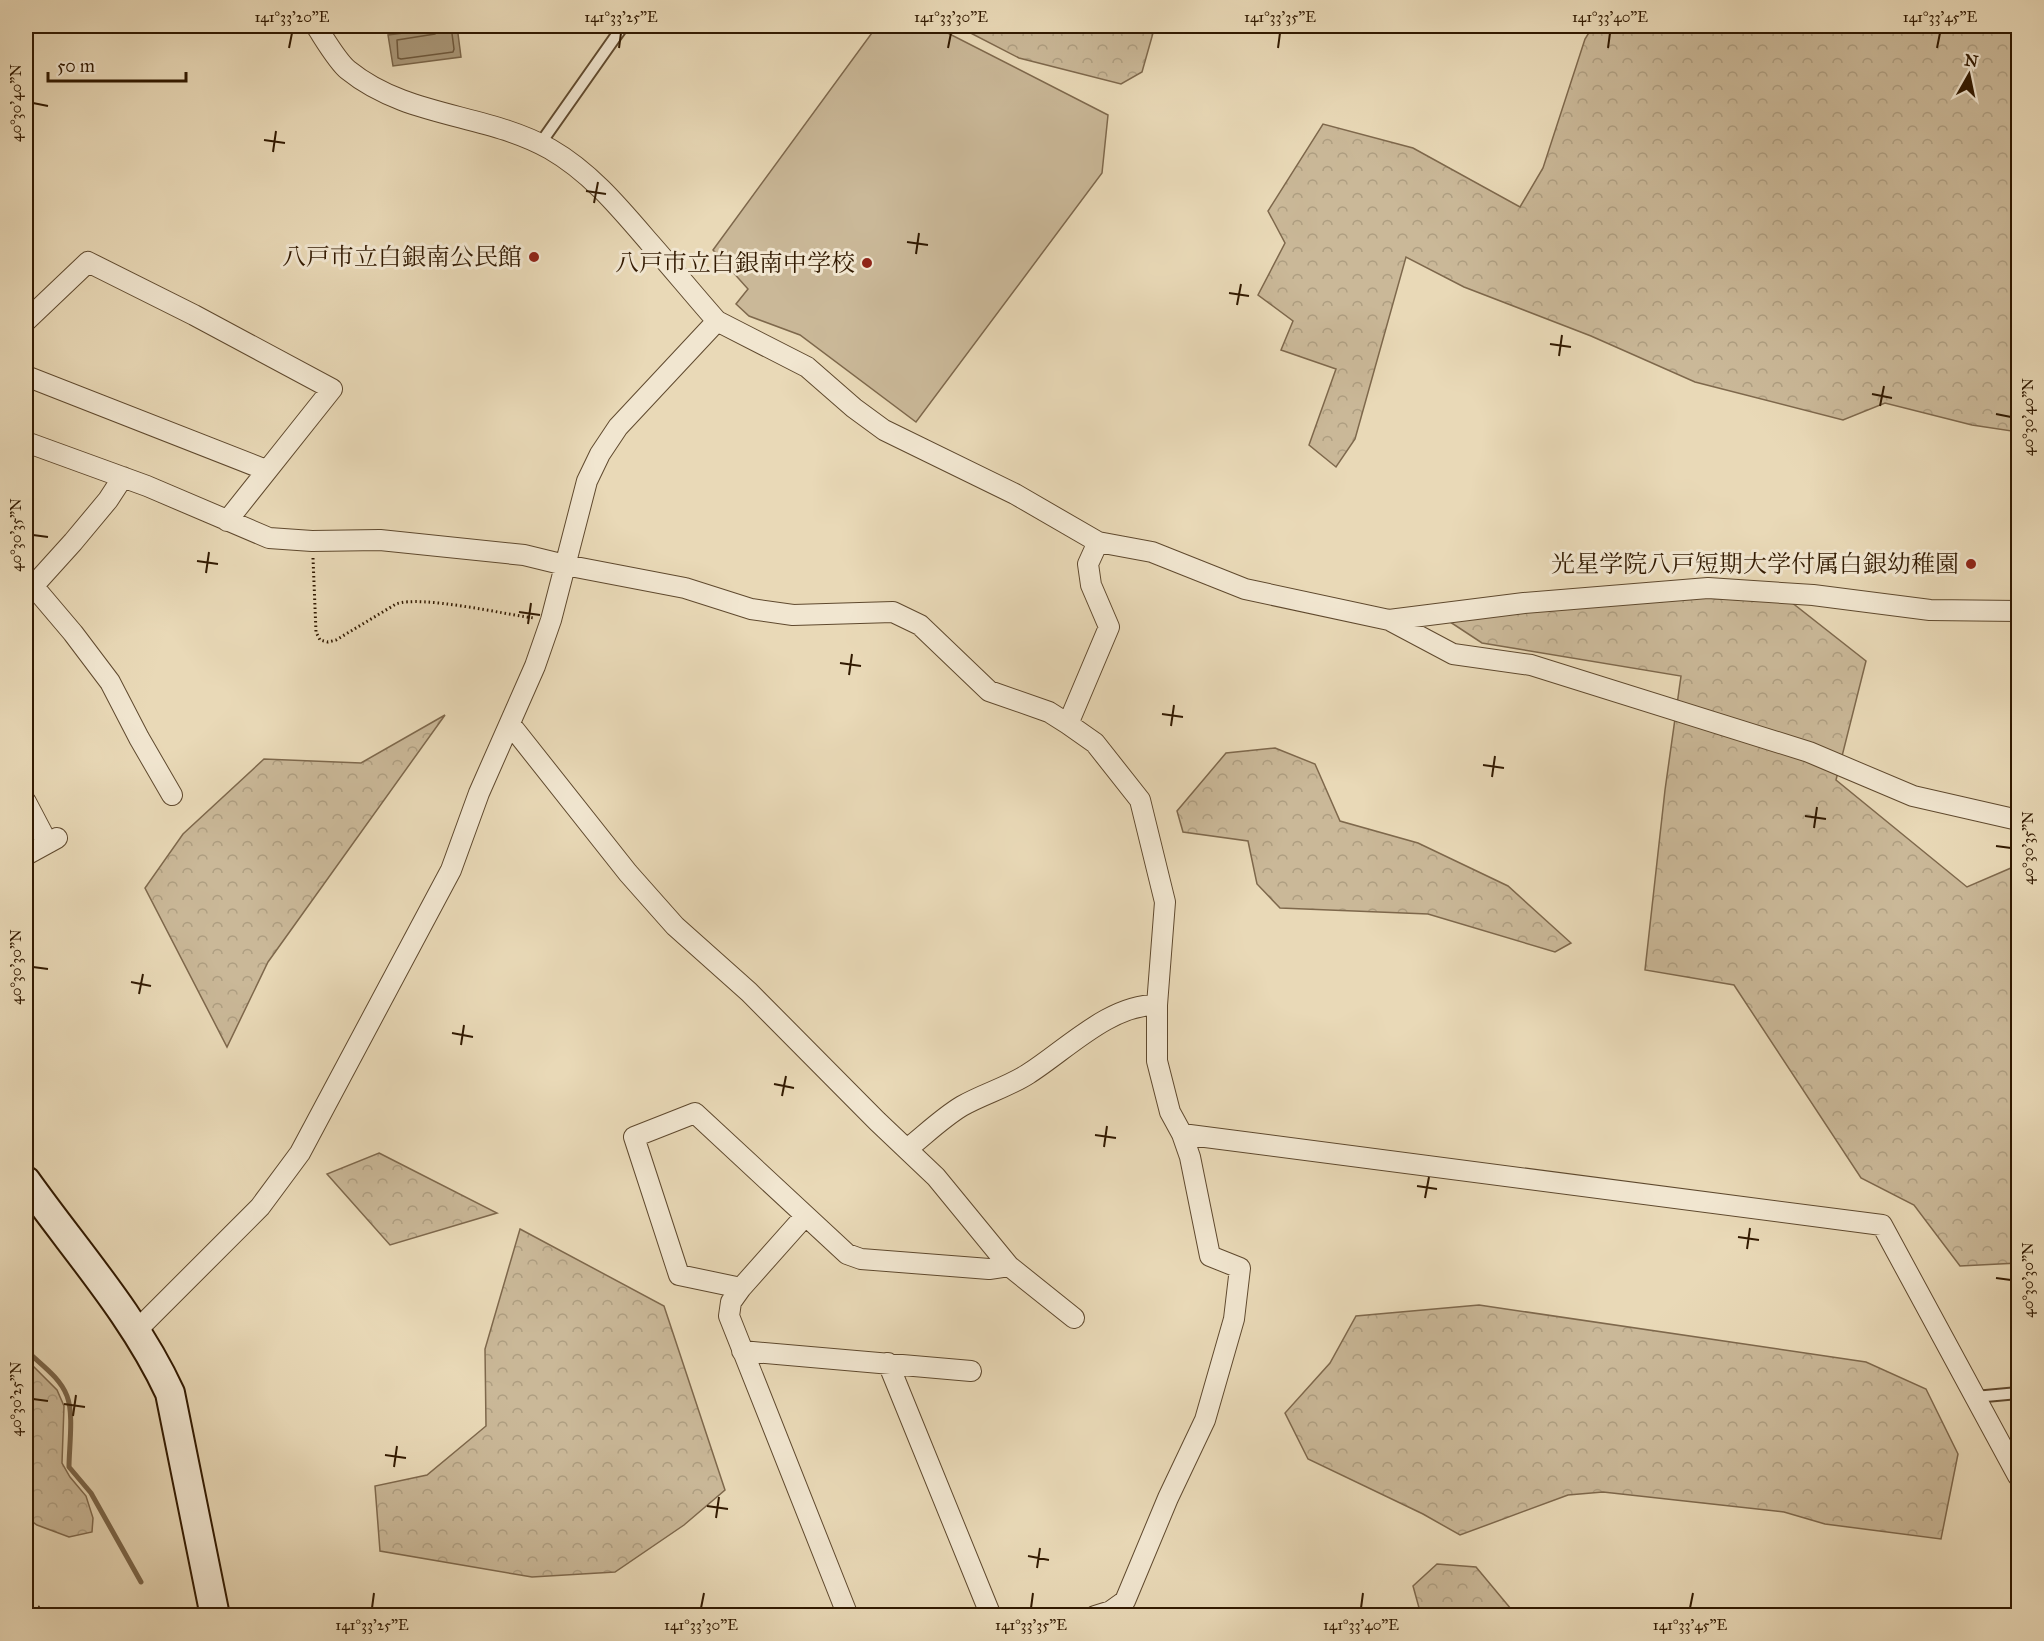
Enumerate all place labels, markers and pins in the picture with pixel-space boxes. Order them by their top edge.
place label: 八戸市立白銀南公民館 [282,242,522,272]
place label: 八戸市立白銀南中学校 [615,248,855,278]
marker: 八戸市立白銀南公民館 [527,250,541,264]
marker: 八戸市立白銀南中学校 [860,256,874,270]
place label: 光星学院八戸短期大学付属白銀幼稚園 [1551,549,1959,579]
marker: 光星学院八戸短期大学付属白銀幼稚園 [1964,557,1978,571]

